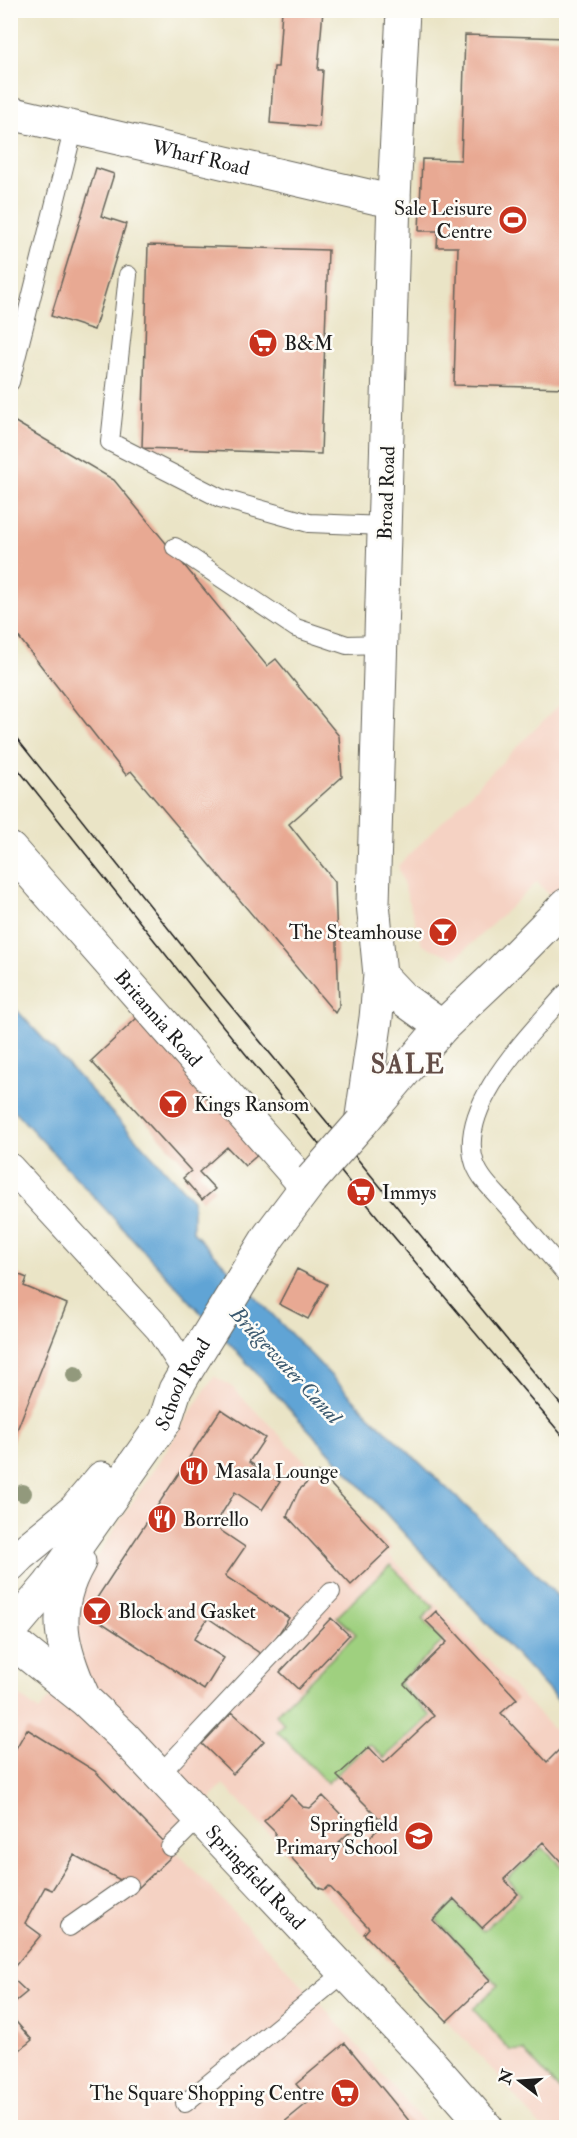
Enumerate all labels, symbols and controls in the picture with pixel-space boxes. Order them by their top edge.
street label: Wharf Road [149,134,252,181]
place label: Sale Leisure Centre [394,196,492,244]
sports icon: Sale Leisure Centre [497,204,529,236]
supermarket icon: B&M [247,327,279,359]
place label: B&M [284,331,333,356]
street label: Broad Road [372,445,401,540]
bar icon: The Steamhouse [427,916,459,948]
place label: The Steamhouse [289,920,422,945]
street label: Britannia Road [109,965,207,1072]
district label: SALE [371,1049,445,1081]
bar icon: Kings Ransom [157,1088,189,1120]
place label: Kings Ransom [194,1092,310,1117]
supermarket icon: Immys [345,1176,377,1208]
place label: Immys [382,1180,437,1205]
water label: Bridgewater Canal [224,1300,348,1431]
street label: School Road [150,1334,216,1436]
restaurant icon: Masala Lounge [178,1455,210,1487]
place label: Masala Lounge [215,1459,338,1484]
restaurant icon: Borrello [146,1503,178,1535]
place label: Borrello [183,1507,249,1532]
bar icon: Block and Gasket [81,1595,113,1627]
place label: Block and Gasket [118,1599,257,1624]
place label: Springfield Primary School [276,1812,398,1860]
street label: Springfield Road [200,1820,311,1935]
school or university icon: Springfield Primary School [403,1820,435,1852]
north arrow [490,2051,550,2111]
text: N [495,2066,518,2088]
supermarket icon: The Square Shopping Centre [329,2077,361,2109]
place label: The Square Shopping Centre [89,2081,324,2107]

